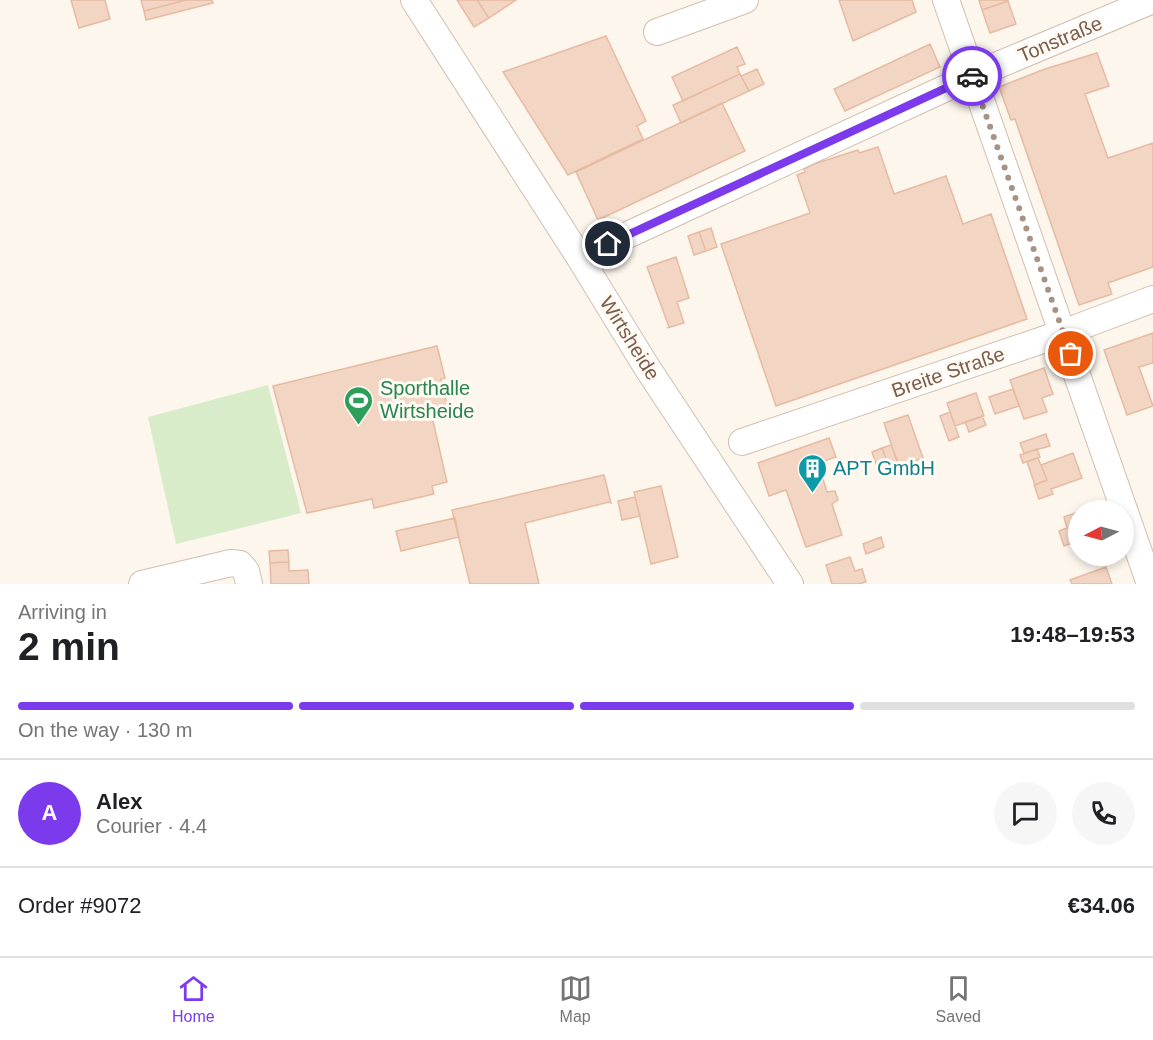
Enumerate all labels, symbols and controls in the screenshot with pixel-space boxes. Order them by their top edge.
street label: Tonstraße [1015,11,1105,67]
courier [942,46,1002,106]
icon: car [956,60,989,93]
pin [582,218,633,269]
icon: home [591,227,624,260]
street label: Wirtsheide [596,292,664,384]
pin [1045,328,1096,379]
icon: bag [1054,337,1087,370]
street label: Breite Straße [889,342,1007,402]
place label: Sporthalle Wirtsheide [380,377,474,422]
sports icon: Sporthalle Wirtsheide [343,384,375,426]
building icon: APT GmbH [796,452,828,494]
place label: APT GmbH [833,457,935,479]
north arrow [1068,500,1134,566]
map controls [1068,500,1134,566]
text: Arriving in [18,601,107,623]
text: 19:48–19:53 [1010,622,1135,647]
text: 2 min [18,625,120,668]
text: On the way · 130 m [18,719,193,741]
button: chat [994,782,1057,845]
button: phone [1072,782,1135,845]
text: Alex [96,789,142,814]
text: A [42,800,57,825]
text: Courier · 4.4 [96,815,207,837]
text: Order #9072 [18,893,142,918]
text: €34.06 [1068,893,1135,918]
tab: Home [172,972,215,1026]
tab: Map [559,972,592,1026]
tab: Saved [936,972,981,1026]

